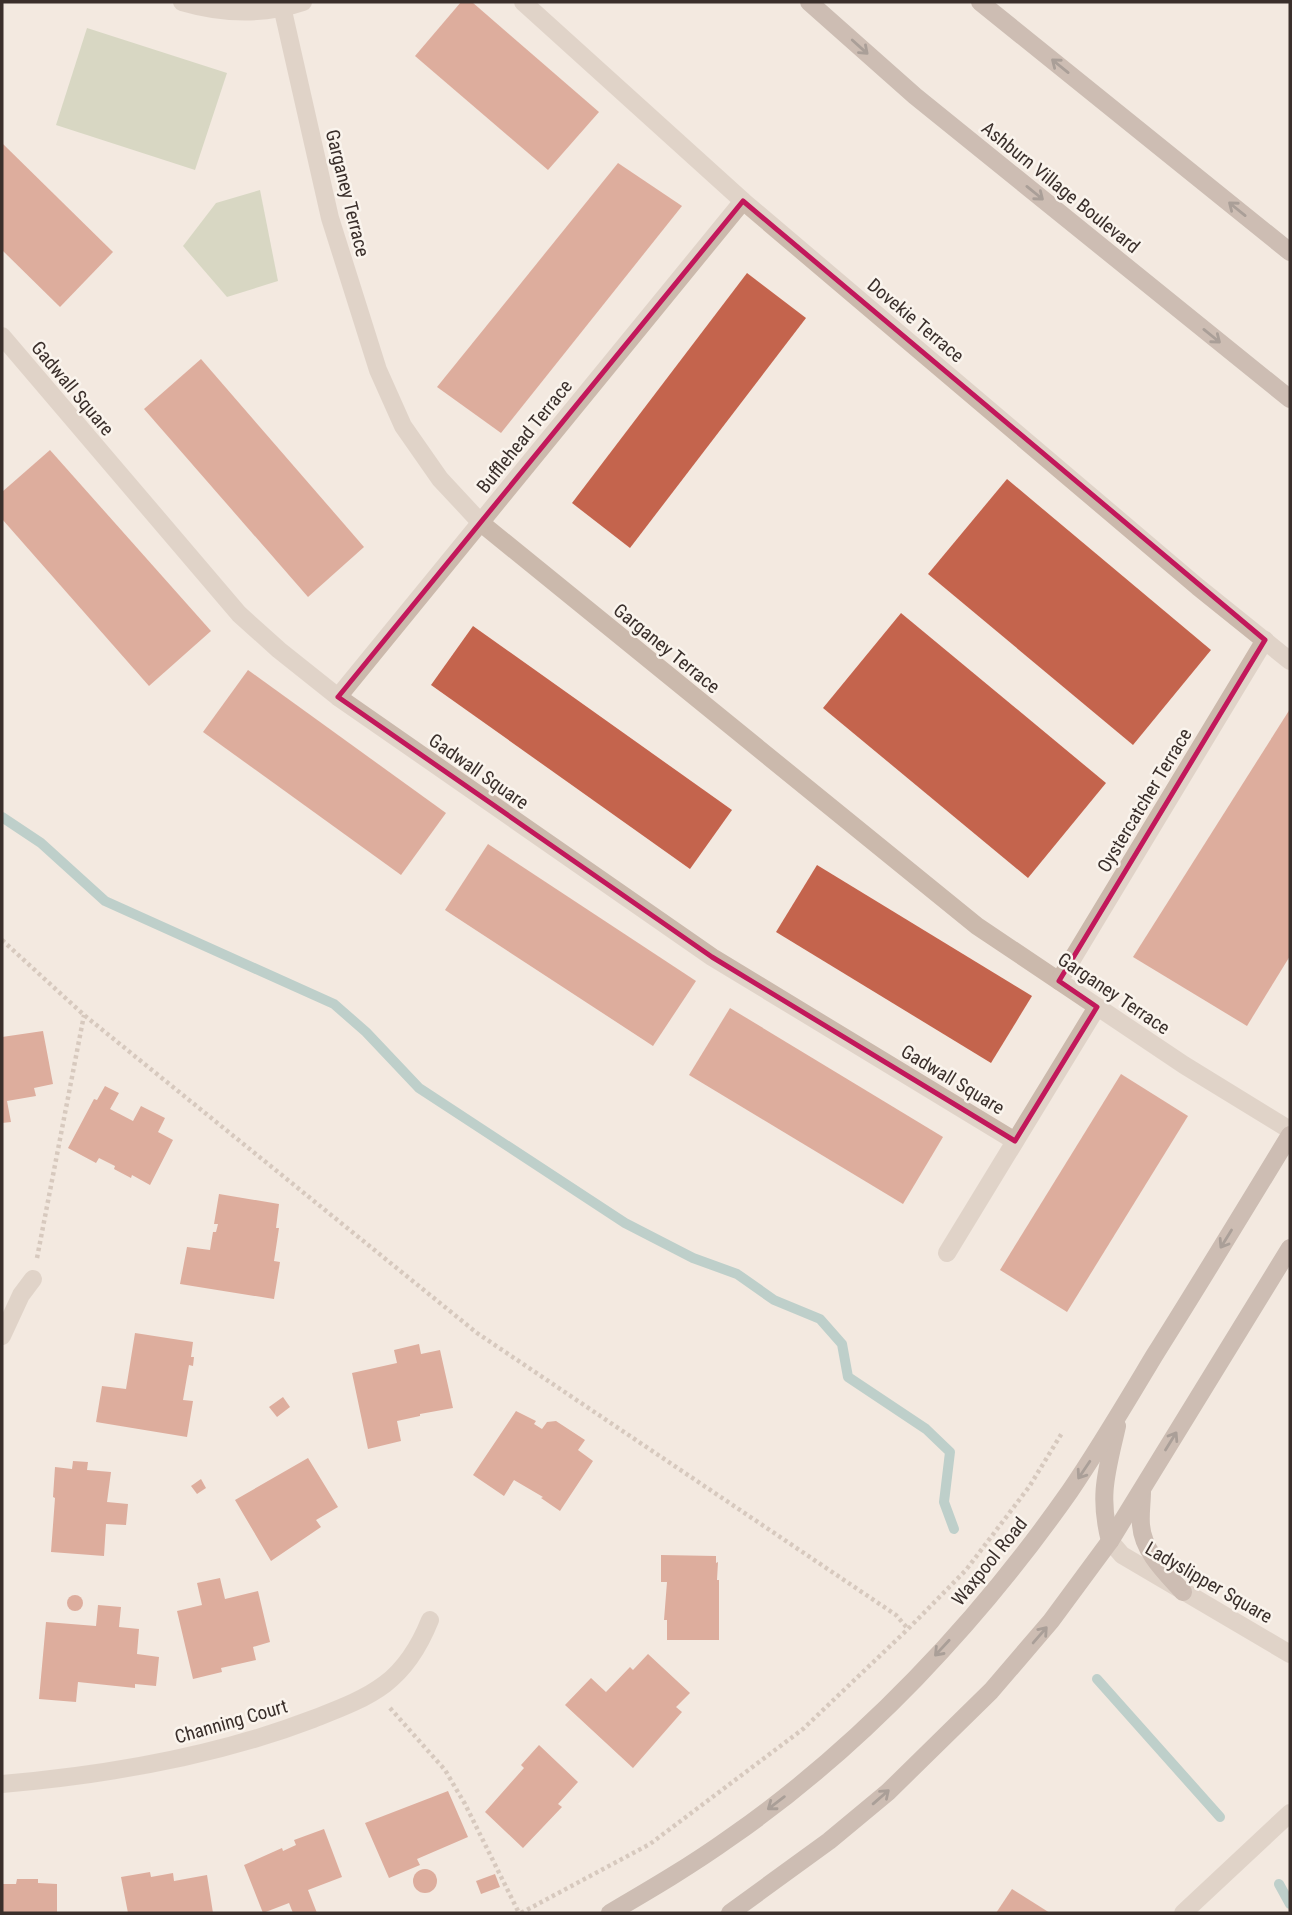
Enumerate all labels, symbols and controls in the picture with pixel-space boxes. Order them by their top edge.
one-way arrow [851,39,869,55]
one-way arrow [1051,58,1069,74]
street label: Ashburn Village Boulevard [977,117,1144,258]
street label: Garganey Terrace [321,127,374,259]
one-way arrow [1026,185,1044,200]
one-way arrow [1229,201,1247,216]
street label: Dovekie Terrace [863,273,969,367]
one-way arrow [1202,328,1220,344]
street label: Gadwall Square [26,336,119,440]
street label: Bufflehead Terrace [472,375,577,498]
street label: Garganey Terrace [609,598,725,698]
street label: Oystercatcher Terrace [1092,724,1197,877]
street label: Gadwall Square [424,729,533,814]
street label: Garganey Terrace [1053,947,1174,1039]
street label: Gadwall Square [897,1040,1009,1119]
one-way arrow [1219,1229,1233,1249]
one-way arrow [1164,1432,1178,1452]
one-way arrow [1076,1460,1091,1479]
street label: Waxpool Road [947,1513,1032,1610]
street label: Ladyslipper Square [1141,1537,1276,1628]
one-way arrow [1032,1626,1048,1644]
one-way arrow [934,1639,951,1656]
street label: Channing Court [172,1694,290,1749]
one-way arrow [872,1789,890,1805]
one-way arrow [768,1796,786,1811]

